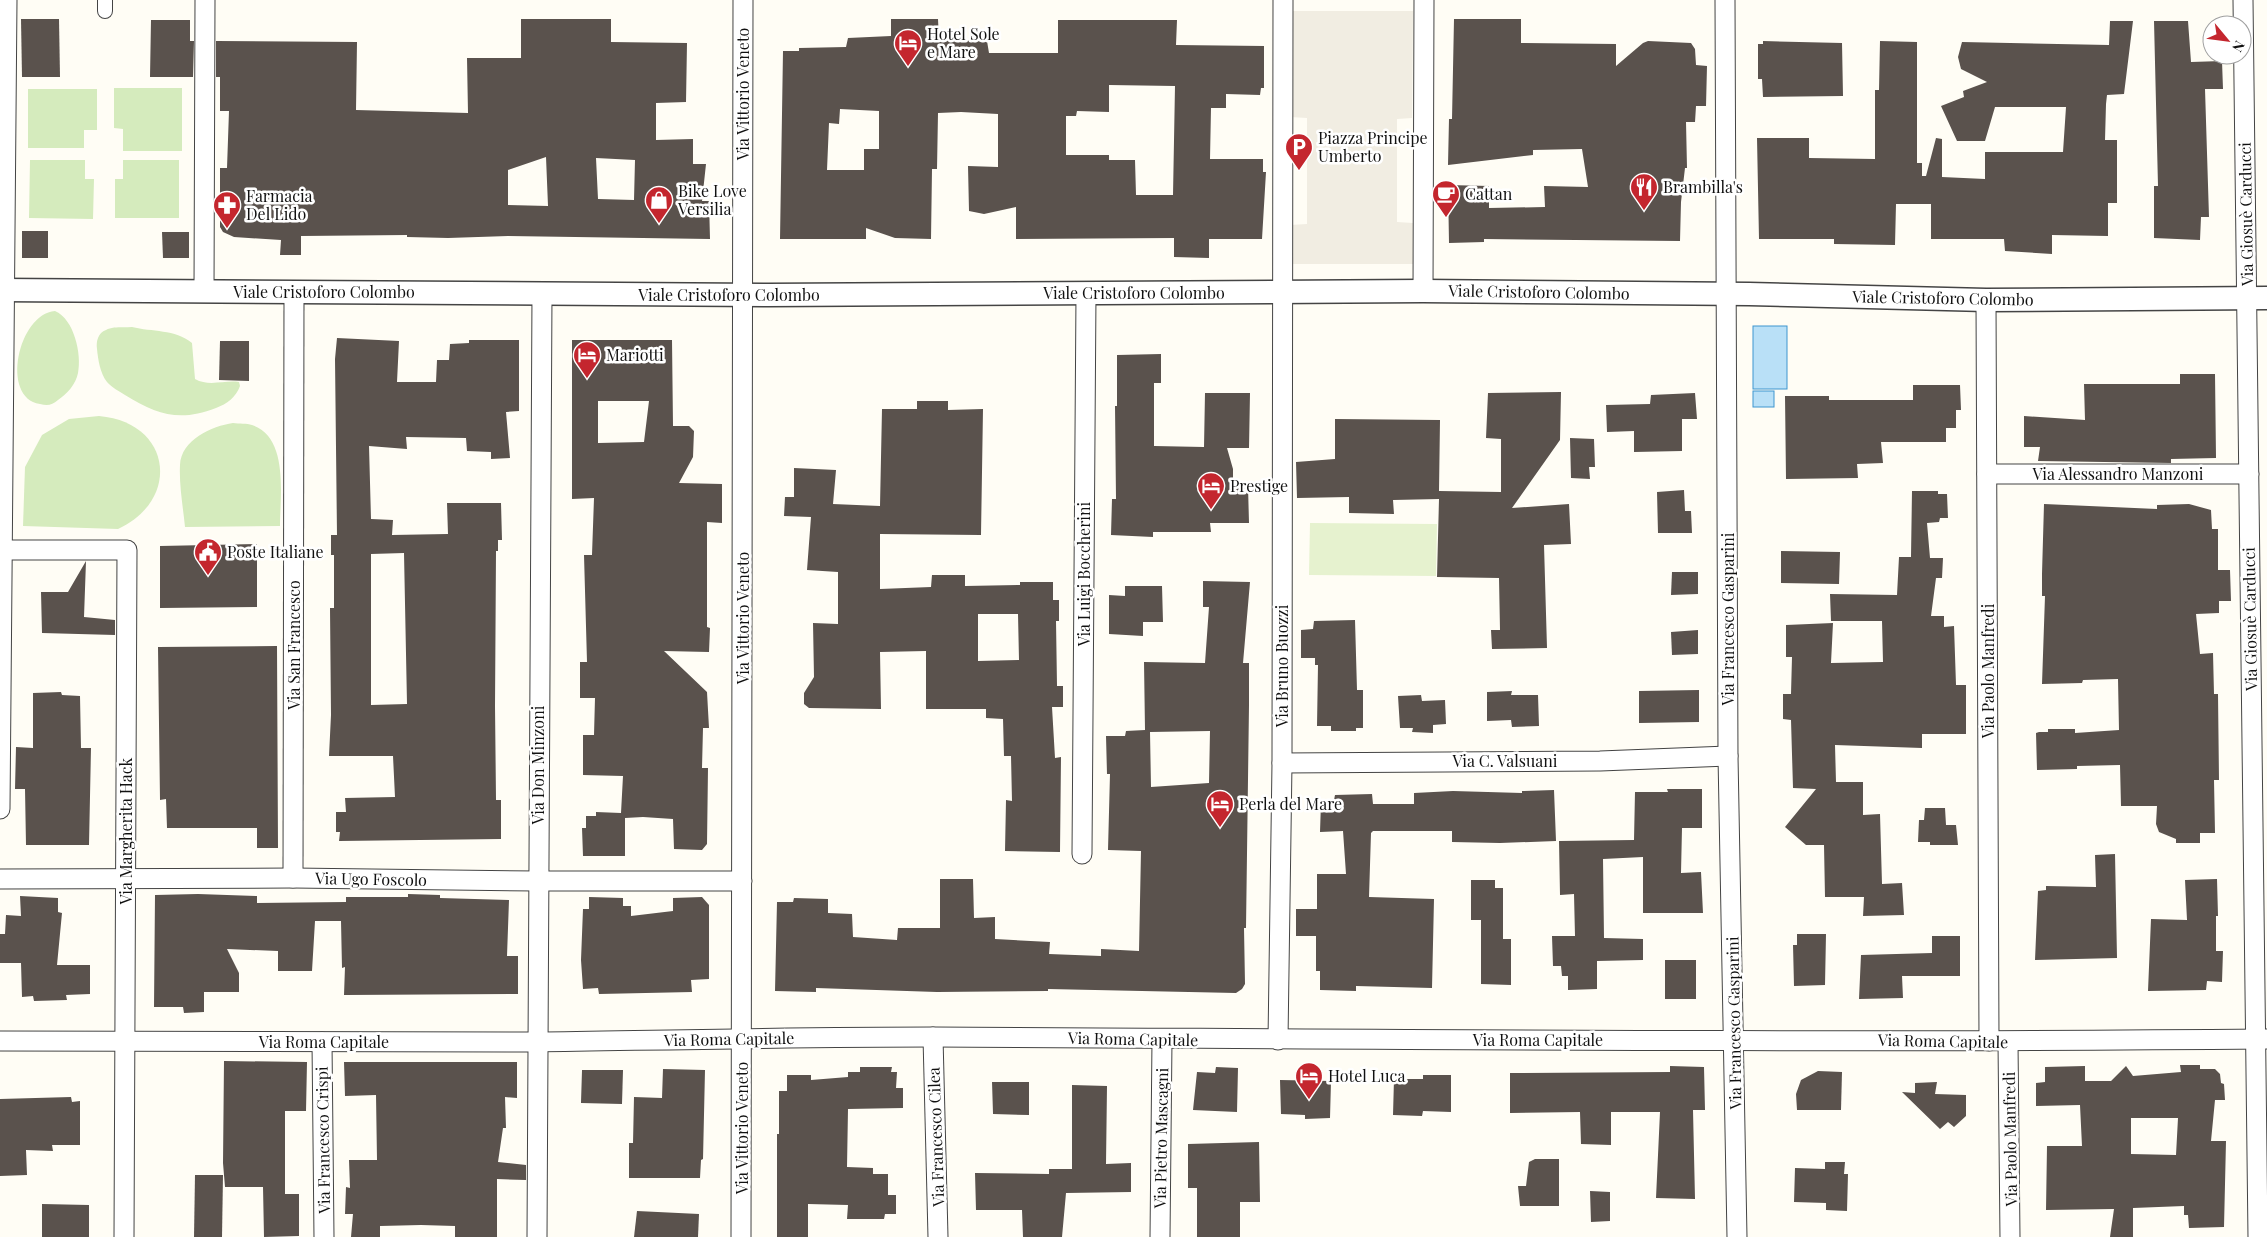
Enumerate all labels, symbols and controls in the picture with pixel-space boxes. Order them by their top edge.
north arrow [2202,15,2252,65]
place label: Hotel Sole e Mare [927,23,1000,62]
street label: Via Vittorio Veneto [732,27,753,161]
hotel icon: Hotel Sole e Mare [893,28,923,67]
text: N [2228,38,2250,56]
place label: Piazza Principe Umberto [1318,127,1428,166]
parking icon: Piazza Principe Umberto [1284,132,1314,171]
street label: Via Giosuè Carducci [2234,142,2257,287]
restaurant icon: Brambilla's [1629,172,1659,211]
place label: Brambilla's [1663,176,1743,197]
cafe icon: Cattan [1431,179,1461,218]
place label: Bike Love Versilia [677,180,747,219]
place label: Cattan [1465,183,1513,204]
place label: Farmacia Del Lido [246,185,313,224]
shop icon: Bike Love Versilia [644,185,674,224]
pharmacy icon: Farmacia Del Lido [212,190,242,229]
street label: Viale Cristoforo Colombo [1447,279,1630,304]
street label: Viale Cristoforo Colombo [232,281,415,302]
street label: Viale Cristoforo Colombo [1042,282,1225,303]
street label: Viale Cristoforo Colombo [637,284,820,305]
street label: Viale Cristoforo Colombo [1851,285,2034,310]
hotel icon: Mariotti [572,340,602,379]
place label: Mariotti [606,344,664,365]
street label: Via Alessandro Manzoni [2032,463,2204,484]
hotel icon: Prestige [1196,471,1226,510]
place label: Prestige [1230,475,1288,496]
street label: Via Luigi Boccherini [1073,501,1094,647]
street label: Via Francesco Gasparini [1717,532,1738,706]
public building icon: Poste Italiane [193,537,223,576]
place label: Poste Italiane [227,541,324,562]
street label: Via Giosuè Carducci [2238,547,2261,692]
street label: Via Vittorio Veneto [732,551,753,685]
street label: Via San Francesco [283,580,304,711]
street label: Via Paolo Manfredi [1977,603,1998,739]
street label: Via Bruno Buozzi [1271,604,1292,728]
street label: Via Don Minzoni [527,705,548,825]
street label: Via C. Valsuani [1452,750,1558,771]
street label: Via Margherita Hack [115,757,136,905]
hotel icon: Perla del Mare [1205,789,1235,828]
place label: Perla del Mare [1239,793,1342,814]
street label: Via Ugo Foscolo [314,867,427,890]
street label: Via Francesco Gasparini [1721,936,1746,1111]
street label: Via Roma Capitale [663,1027,794,1050]
street label: Via Roma Capitale [1067,1027,1198,1050]
street label: Via Roma Capitale [1472,1029,1603,1050]
street label: Via Roma Capitale [1877,1029,2008,1052]
street label: Via Roma Capitale [258,1031,389,1052]
street label: Via Vittorio Veneto [731,1061,752,1195]
hotel icon: Hotel Luca [1294,1061,1324,1100]
place label: Hotel Luca [1328,1065,1405,1086]
street label: Via Francesco Crispi [311,1066,334,1215]
street label: Via Francesco Cilea [923,1067,948,1208]
street label: Via Pietro Mascagni [1149,1067,1172,1210]
street label: Via Paolo Manfredi [1998,1071,2021,1208]

